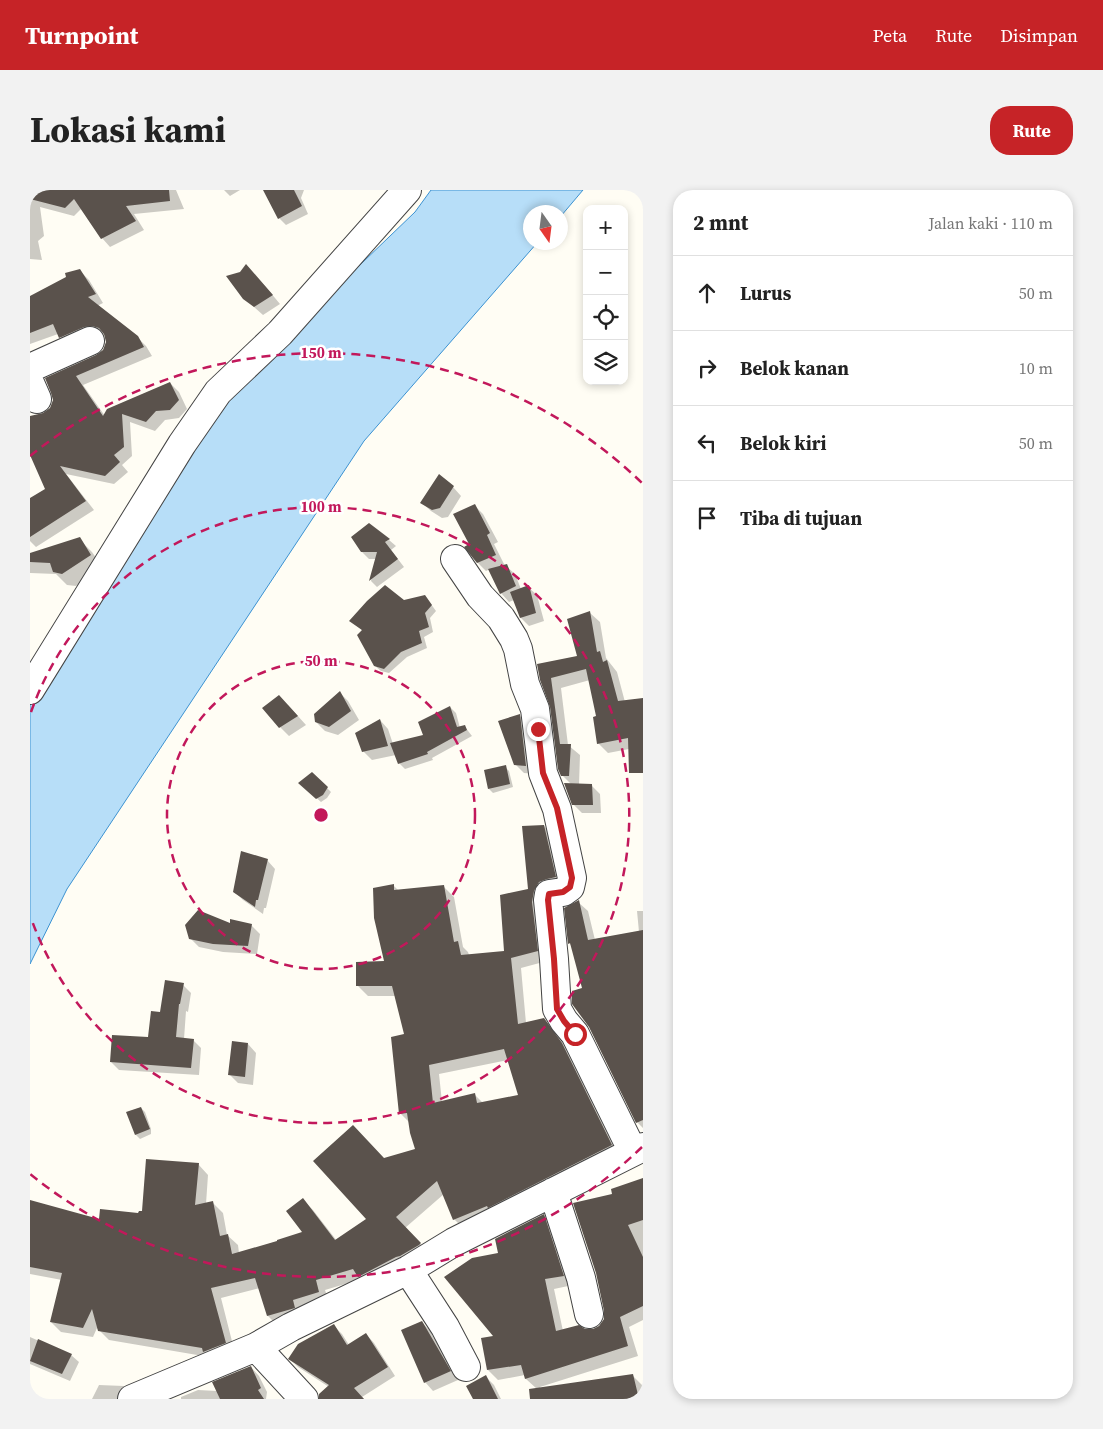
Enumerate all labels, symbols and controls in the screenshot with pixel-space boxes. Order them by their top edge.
text: Turnpoint [25,19,138,52]
text: Peta [873,23,907,48]
text: Rute [935,23,972,48]
text: Disimpan [1000,23,1078,48]
text: Lokasi kami [30,106,226,154]
button: Rute [990,106,1073,155]
north arrow [523,205,568,250]
map controls [583,205,628,385]
button: + [583,205,628,250]
text: 2 mnt [693,208,748,237]
text: Jalan kaki · 110 m [928,212,1053,234]
button: − [583,250,628,295]
icon: ahead [693,279,721,307]
text: Lurus [740,280,791,306]
text: 50 m [1019,282,1053,304]
button: locate [583,295,628,340]
button: layers [583,340,628,385]
text: 150 m [300,342,342,363]
icon: right [693,354,721,382]
text: Belok kanan [740,355,849,381]
text: 10 m [1019,357,1053,379]
icon: left [693,429,721,457]
text: Belok kiri [740,430,827,456]
text: 50 m [1019,432,1053,454]
text: 100 m [300,496,342,517]
icon: arrive [693,504,721,532]
text: Tiba di tujuan [740,505,862,531]
text: 50 m [304,650,338,671]
route end [527,718,550,741]
centre of rings [312,806,330,824]
route start [564,1023,587,1046]

